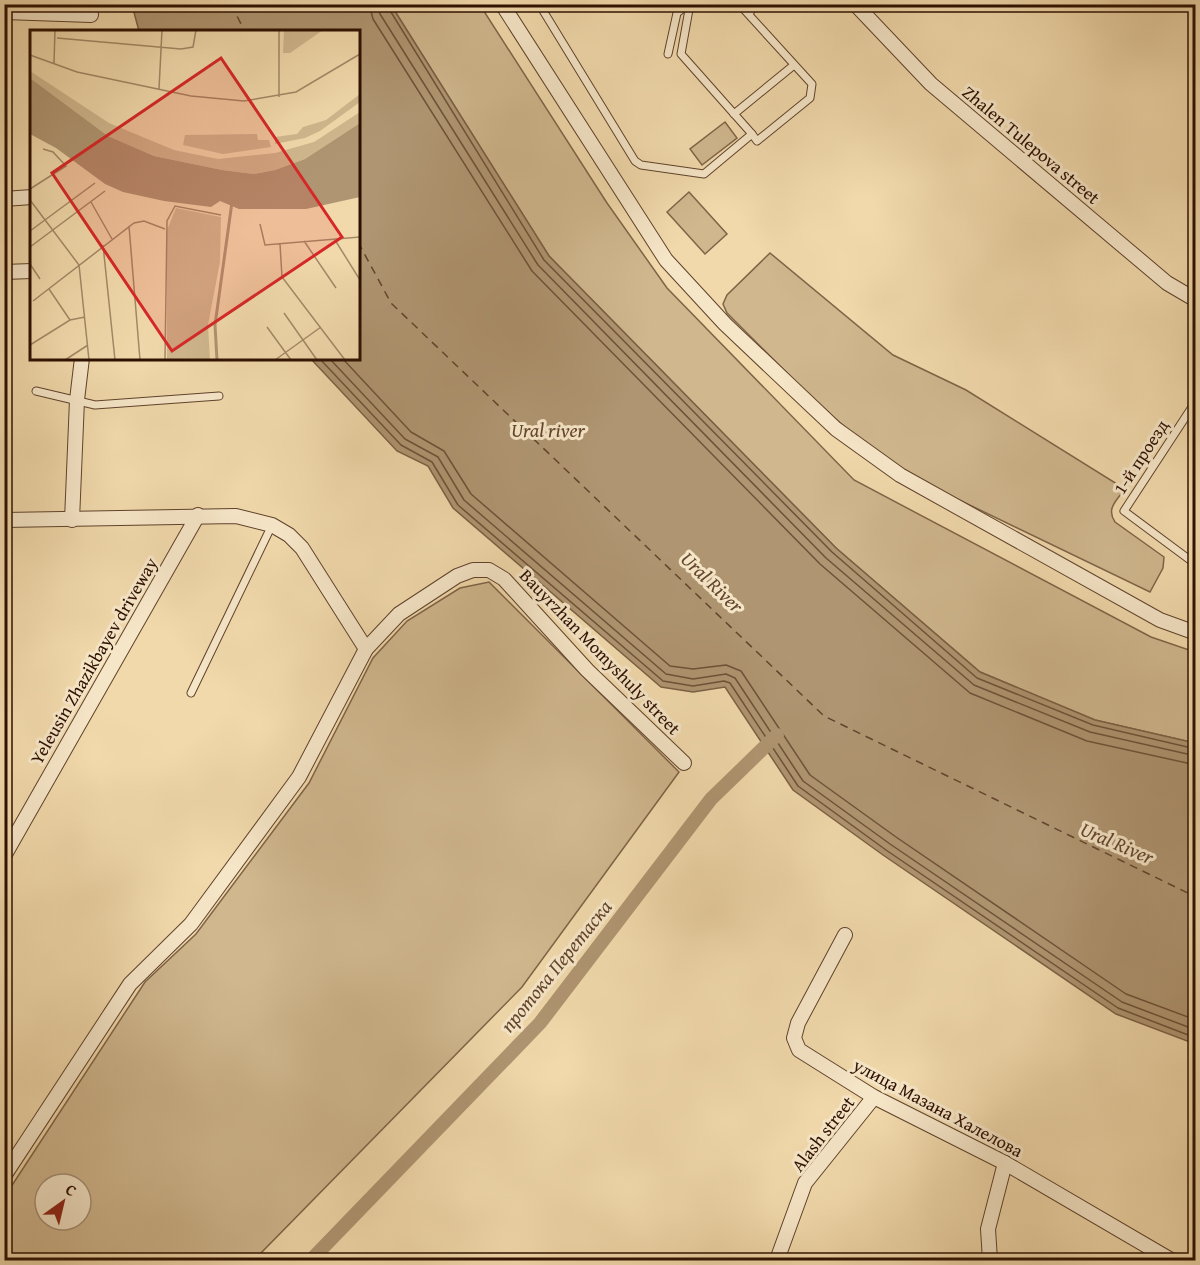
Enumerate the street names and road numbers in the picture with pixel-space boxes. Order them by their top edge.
street label: Zhalen Tulepova street [957,79,1107,211]
street label: 1-й проезд [1106,414,1175,500]
street label: Yeleusin Zhazikbayev driveway [23,552,164,769]
street label: Bauyrzhan Momyshuly street [514,562,688,741]
street label: улица Мазана Халелова [848,1051,1028,1164]
street label: Alash street [784,1090,861,1177]

